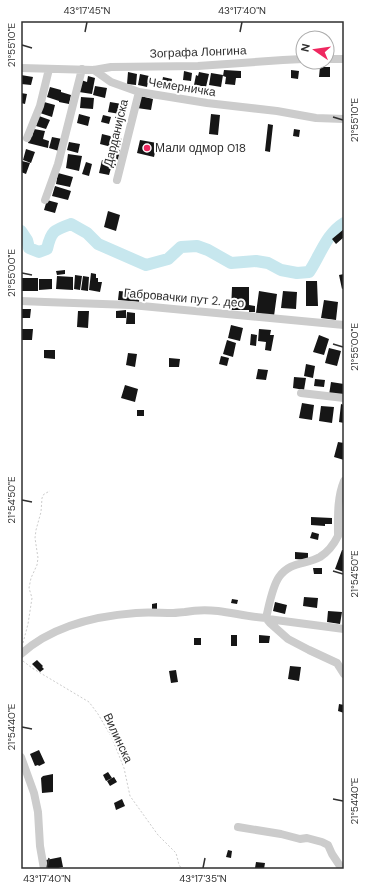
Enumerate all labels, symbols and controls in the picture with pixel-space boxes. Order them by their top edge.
text: 43°17'45"N [63,4,111,17]
text: 43°17'40"N [218,4,266,17]
text: 21°55'10"E [5,22,18,67]
north arrow [295,30,335,70]
street label: Зографа Лонгина [149,42,247,62]
text: N [298,42,313,53]
street label: Чемерничка [147,74,217,100]
street label: Дарданијска [100,97,132,168]
text: 21°55'10"E [348,97,361,142]
place label: Мали одмор 018 [155,140,246,156]
marker: Мали одмор 018 [142,143,152,153]
text: 21°55'00"E [5,249,18,297]
street label: Габровачки пут 2. део [123,285,245,311]
text: 21°55'00"E [348,323,361,371]
text: 21°54'50"E [5,476,18,524]
text: 21°54'50"E [348,550,361,598]
text: 21°54'40"E [5,703,18,751]
street label: Вилинска [100,710,137,766]
text: 21°54'40"E [348,777,361,825]
text: 43°17'40"N [23,872,71,885]
text: 43°17'35"N [179,872,227,885]

